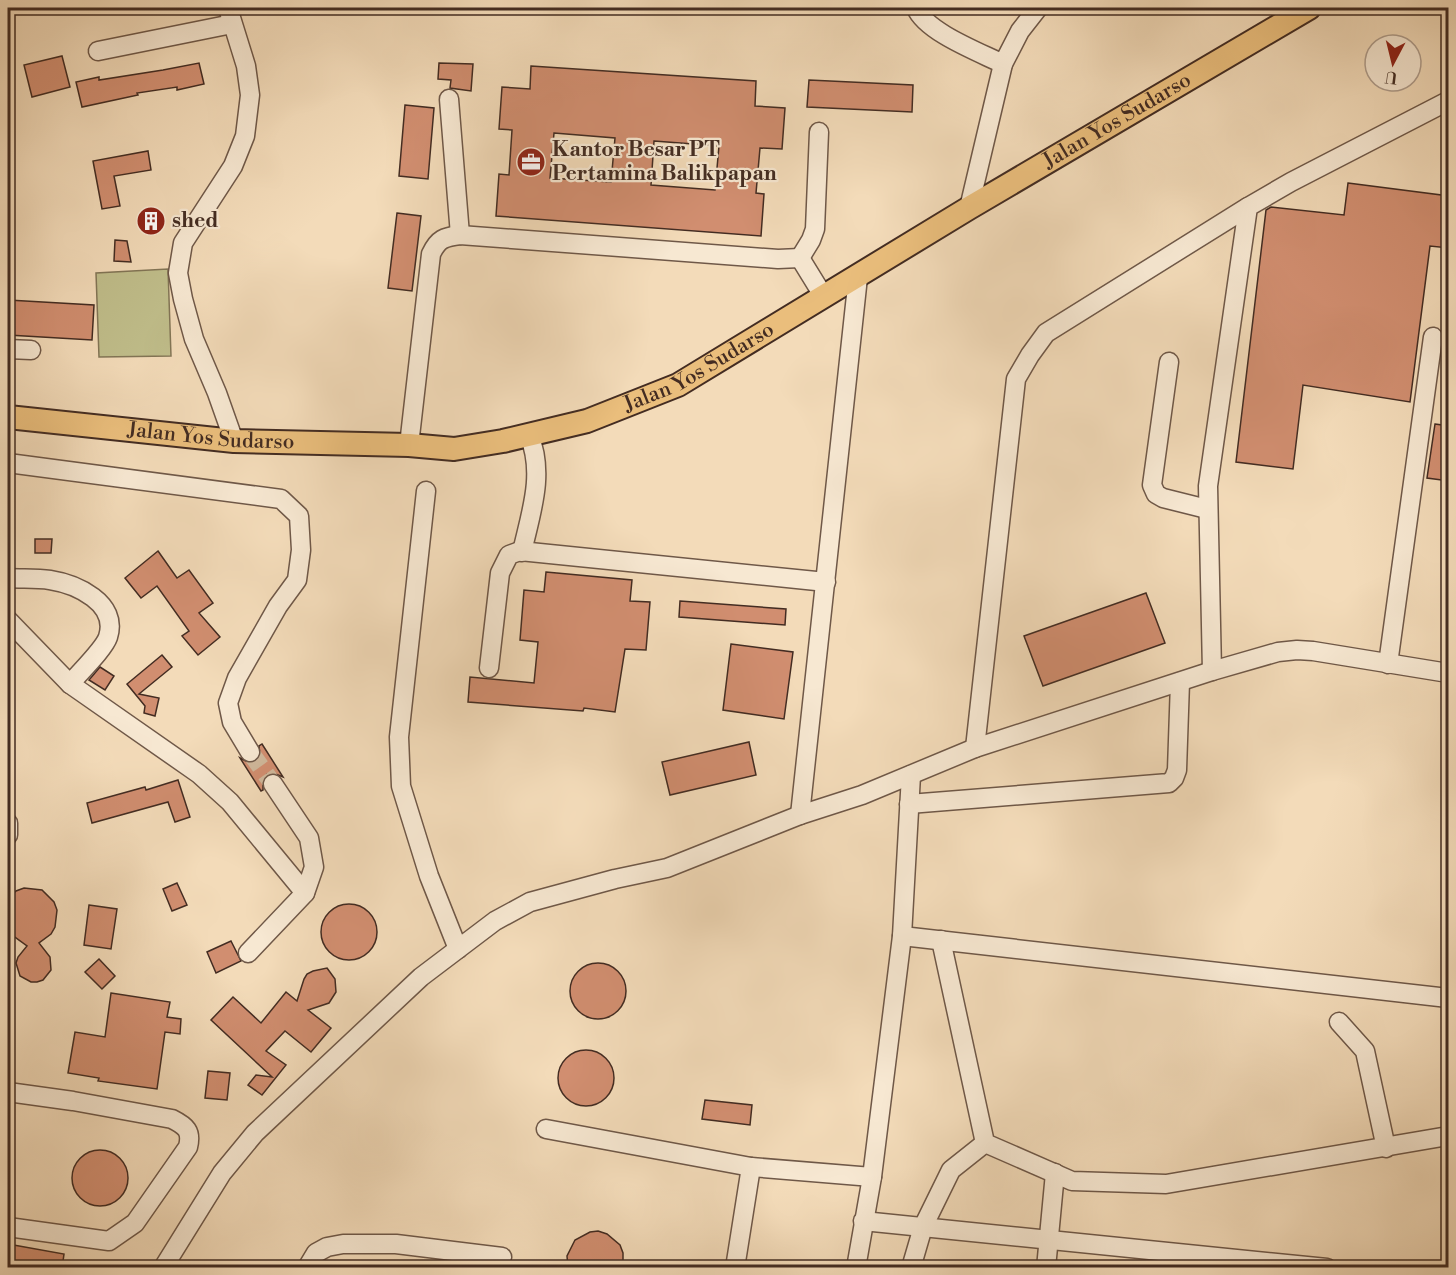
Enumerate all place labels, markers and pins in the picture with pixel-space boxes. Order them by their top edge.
place label: Kantor Besar PT Pertamina Balikpapan [552,137,777,187]
office icon: Kantor Besar PT Pertamina Balikpapan [515,146,547,178]
building icon: shed [135,205,167,237]
place label: shed [172,208,219,234]

